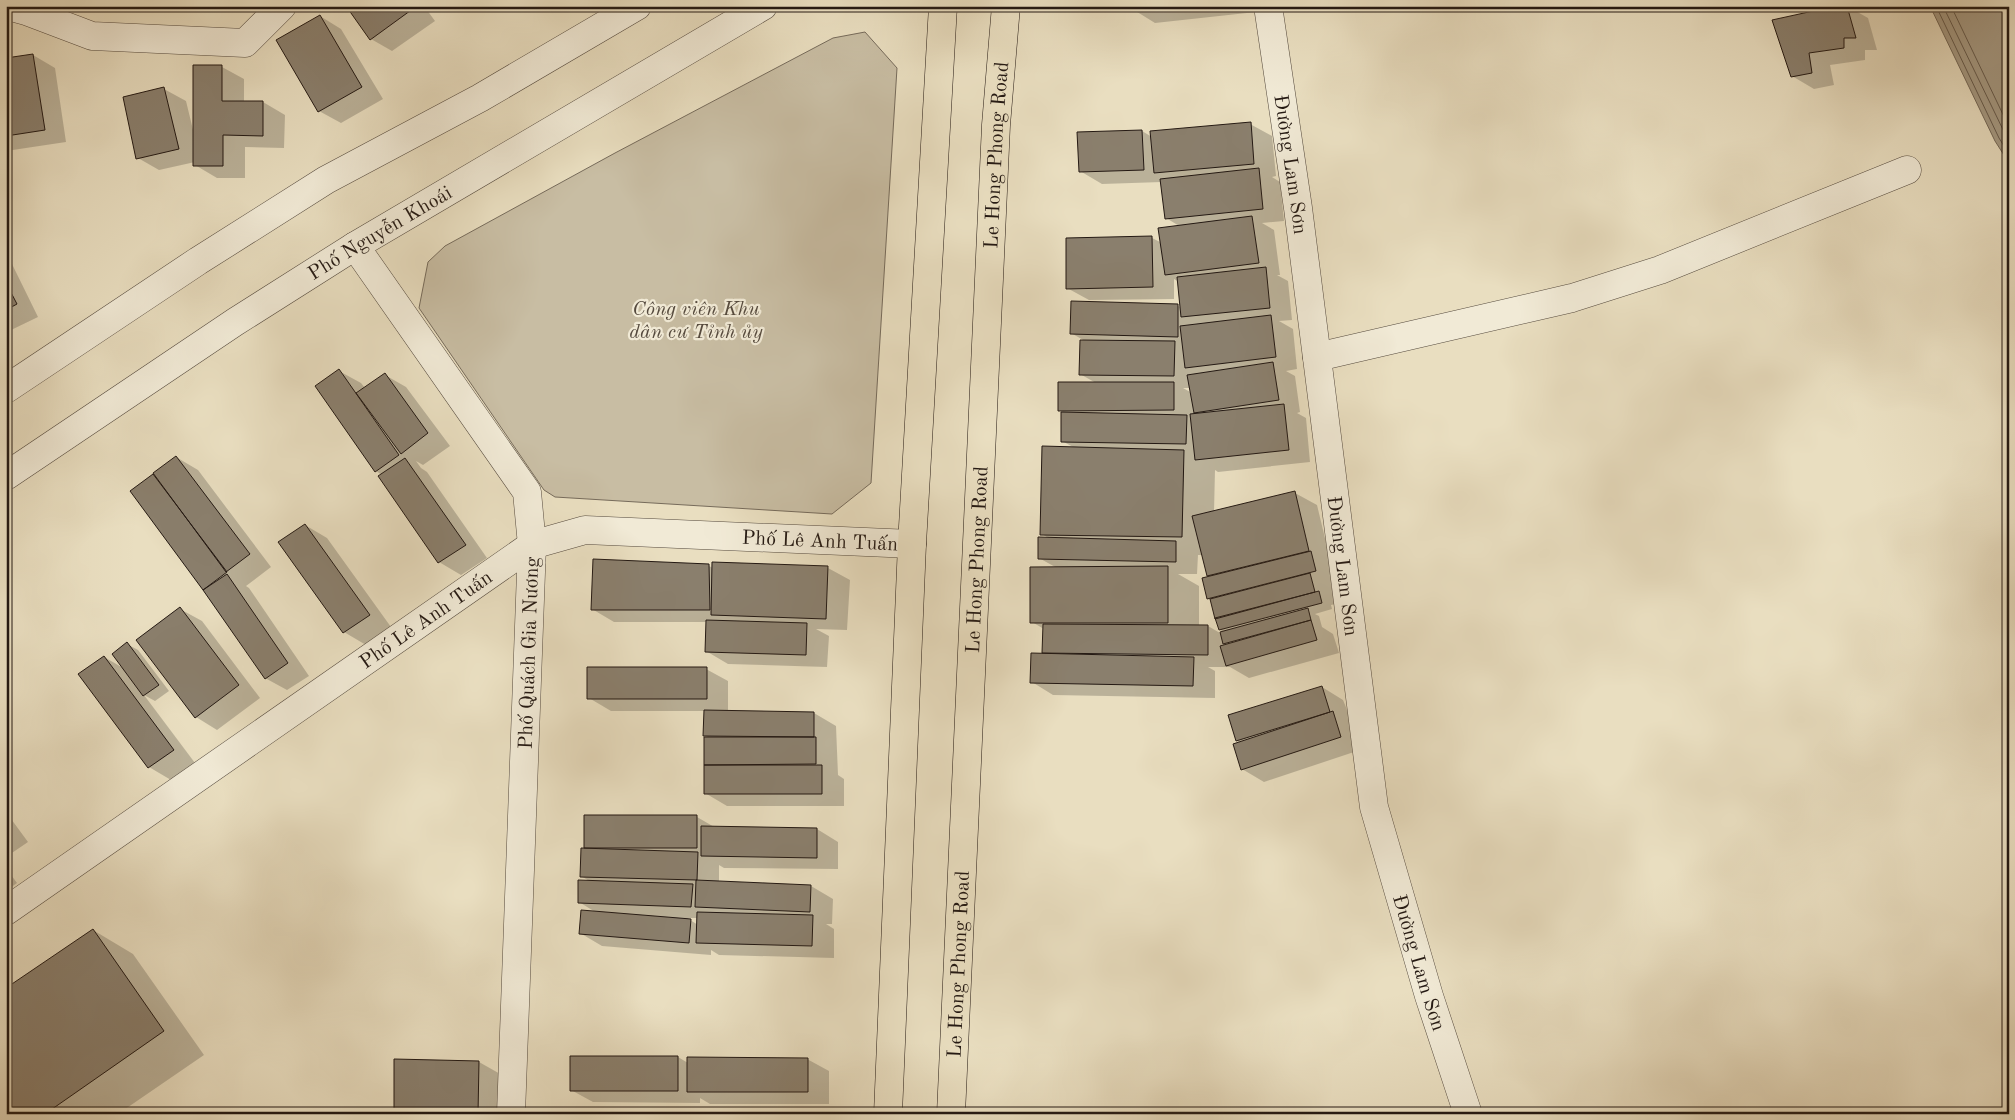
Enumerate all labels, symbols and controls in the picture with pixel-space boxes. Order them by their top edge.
street label: Le Hong Phong Road [982,61,1013,249]
street label: Đường Lam Sơn [1269,93,1309,236]
street label: Phố Nguyễn Khoái [305,183,456,285]
park label: Công viên Khu dân cư Tỉnh ủy [629,300,763,343]
street label: Le Hong Phong Road [964,466,992,654]
street label: Đường Lam Sơn [1323,495,1360,638]
street label: Phố Lê Anh Tuấn [741,529,899,555]
street label: Phố Quách Gia Nương [517,556,543,750]
street label: Phố Lê Anh Tuấn [357,568,497,674]
street label: Le Hong Phong Road [946,870,974,1058]
street label: Đường Lam Sơn [1388,893,1448,1034]

